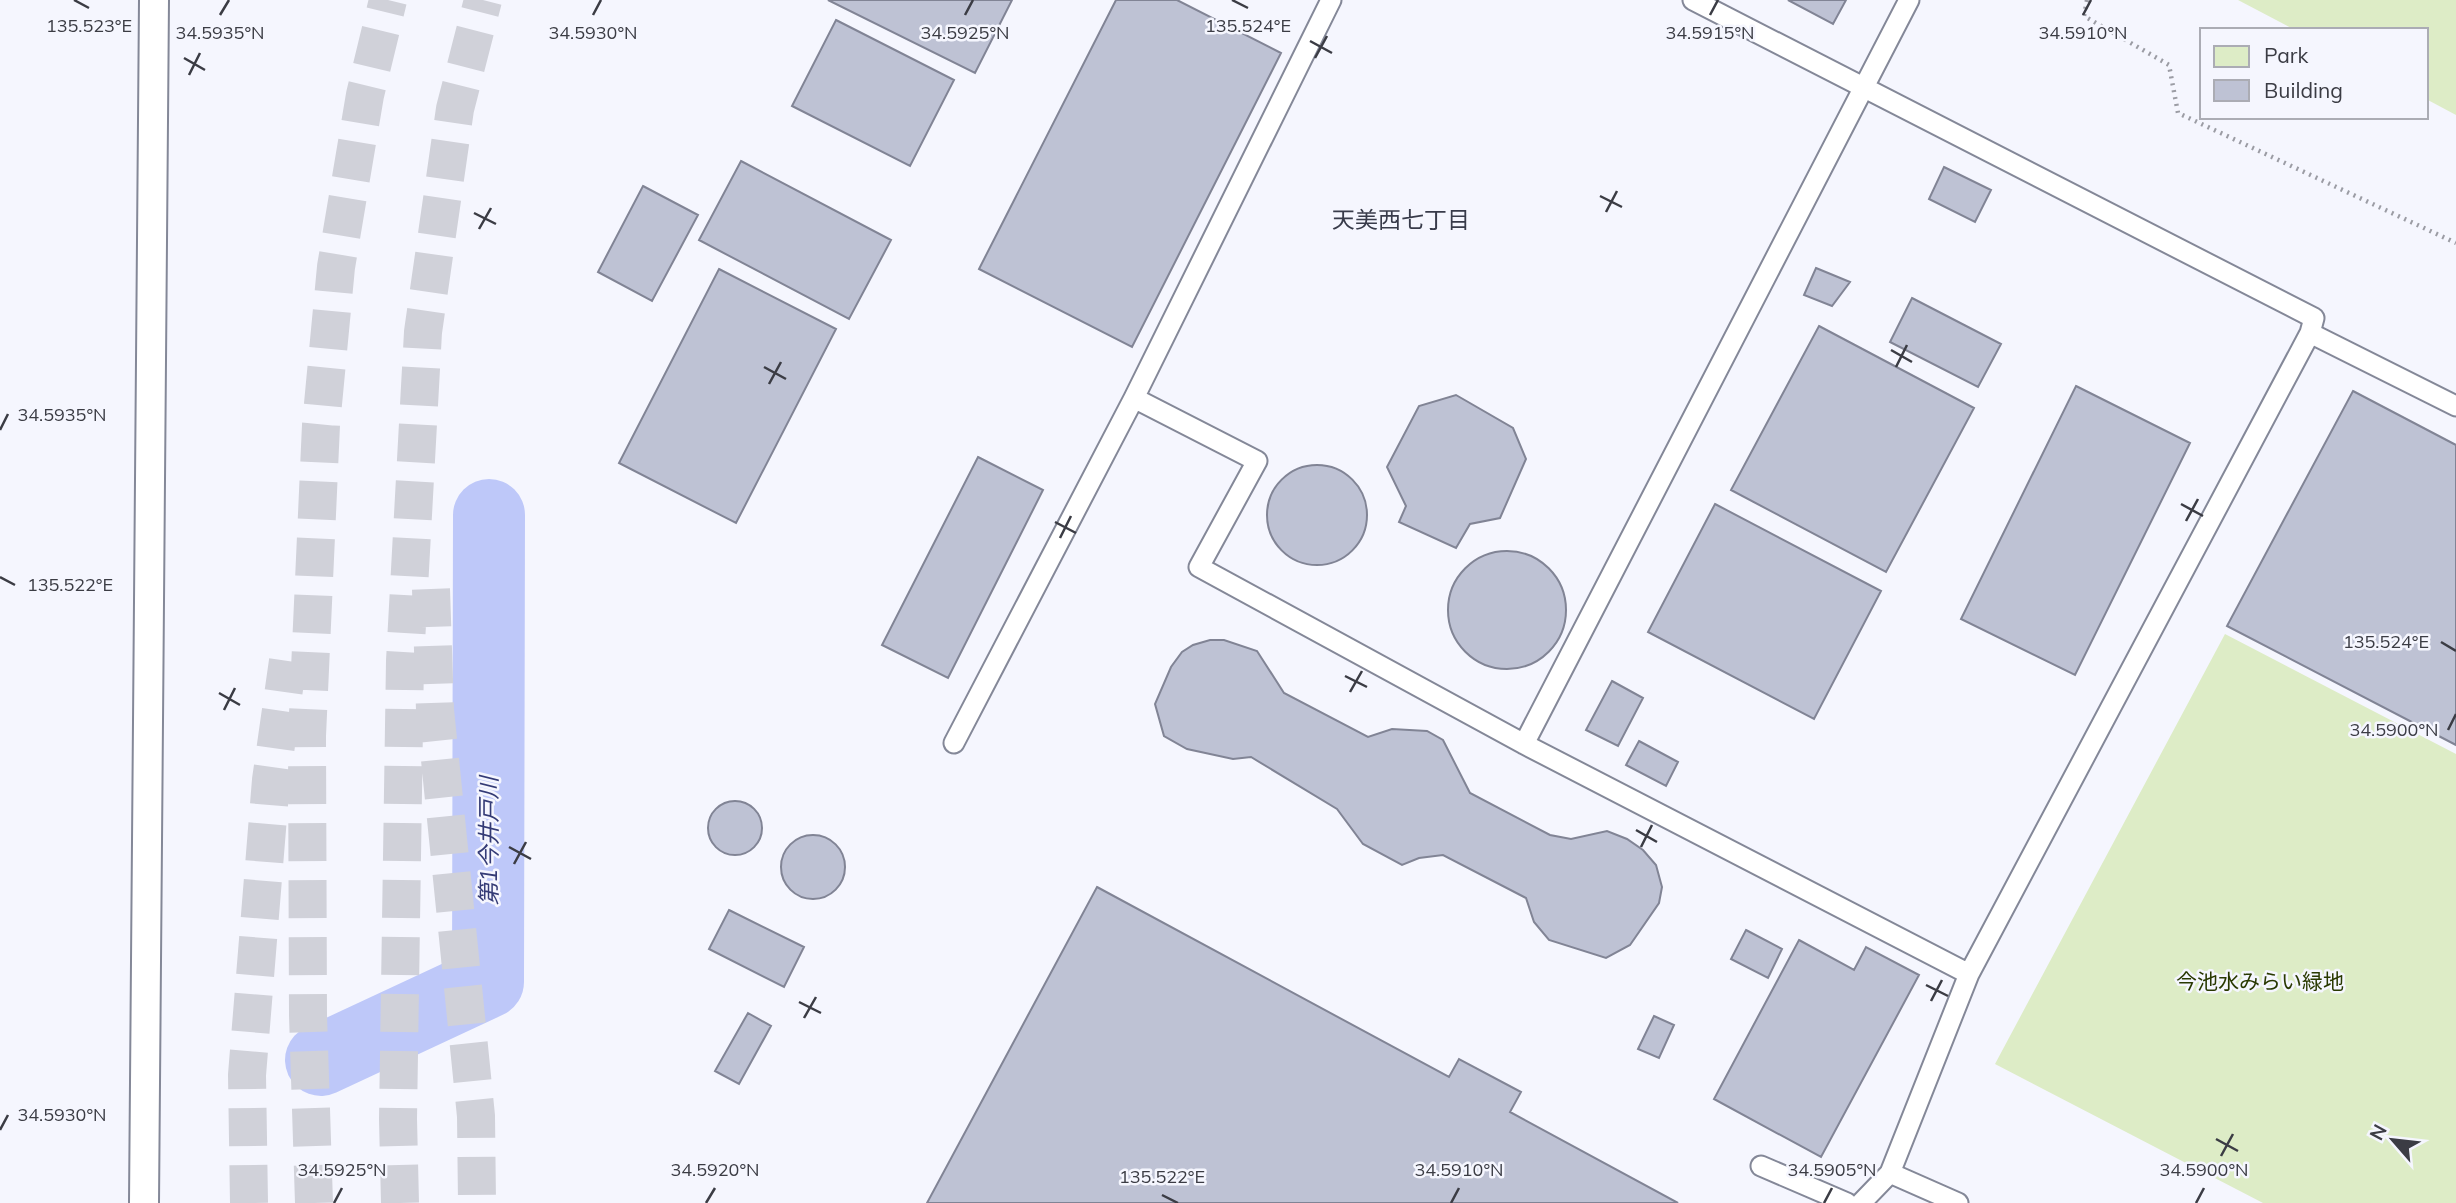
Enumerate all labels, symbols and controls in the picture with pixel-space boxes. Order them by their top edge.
text: 135.523°E [46,14,132,37]
text: 135.524°E [1205,14,1291,37]
text: 34.5935°N [175,21,265,44]
text: 34.5930°N [548,21,638,44]
text: 34.5925°N [920,21,1010,44]
text: 34.5915°N [1665,21,1755,44]
text: 34.5910°N [2038,21,2128,44]
legend [2200,28,2428,119]
text: Park [2264,42,2308,68]
text: Building [2264,77,2343,103]
district label: 天美西七丁目 [1332,205,1470,234]
text: 34.5935°N [17,403,107,426]
text: 135.522°E [27,573,113,596]
text: 135.524°E [2343,630,2429,653]
text: 34.5900°N [2349,718,2439,741]
water label: 第1今井戸川 [474,774,503,905]
park label: 今池水みらい緑地 [2176,968,2344,994]
text: 34.5930°N [17,1103,107,1126]
north arrow [2358,1105,2428,1175]
text: N [2364,1120,2392,1144]
text: 34.5925°N [297,1158,387,1181]
text: 34.5920°N [670,1158,760,1181]
text: 34.5910°N [1414,1158,1504,1181]
text: 34.5905°N [1787,1158,1877,1181]
text: 34.5900°N [2159,1158,2249,1181]
text: 135.522°E [1119,1165,1205,1188]

